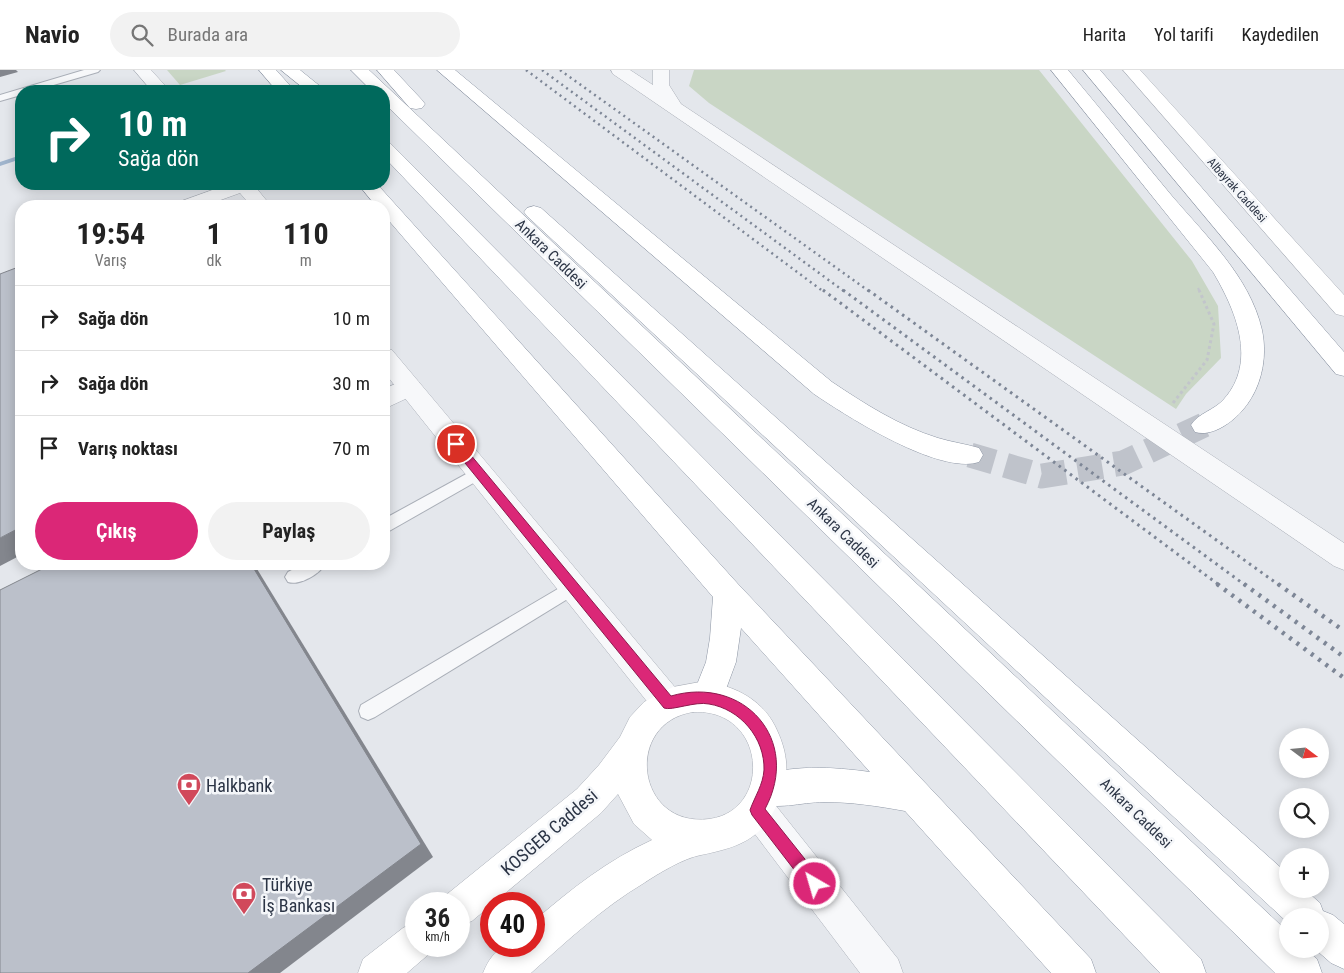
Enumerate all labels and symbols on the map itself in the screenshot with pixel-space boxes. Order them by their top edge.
street label: Albayrak Caddesi [1204,155,1270,225]
street label: Ankara Caddesi [511,215,591,293]
pin [435,423,477,465]
street label: Ankara Caddesi [803,494,883,572]
north arrow [1279,728,1329,778]
bank icon: Halkbank [176,772,202,806]
street label: Ankara Caddesi [1096,774,1176,852]
place label: Halkbank [206,775,272,796]
street label: KOSGEB Caddesi [497,784,601,880]
position arrow [788,857,840,909]
place label: Türkiye İş Bankası [262,874,335,916]
bank icon: Türkiye İş Bankası [231,881,257,915]
speed limit sign: 40 [480,892,545,957]

